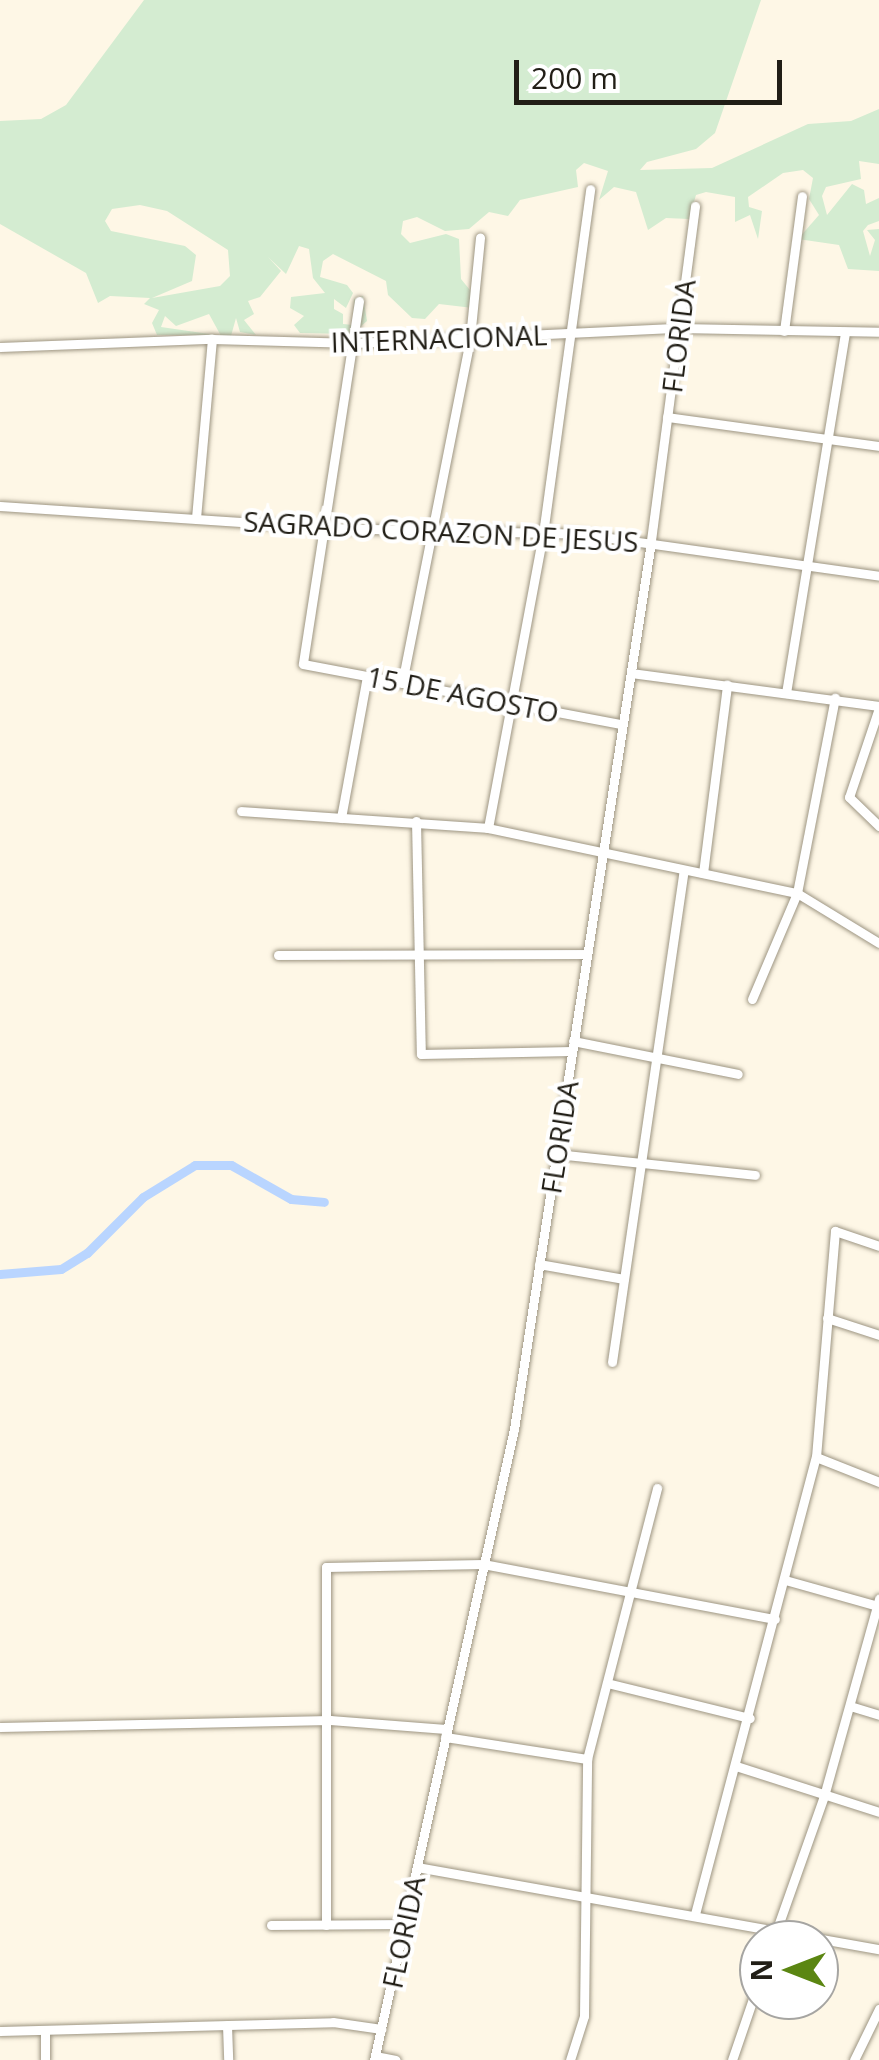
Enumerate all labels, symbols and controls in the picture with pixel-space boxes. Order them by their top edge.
scale bar [519,40,786,102]
text: 200 m [531,57,618,98]
street label: FLORIDA [654,277,702,395]
street label: INTERNACIONAL [330,317,548,359]
street label: SAGRADO CORAZON DE JESUS [243,504,639,558]
street label: 15 DE AGOSTO [364,659,562,729]
street label: FLORIDA [533,1078,585,1196]
street label: FLORIDA [375,1873,431,1991]
north arrow [739,1920,839,2020]
text: N [742,1959,780,1981]

